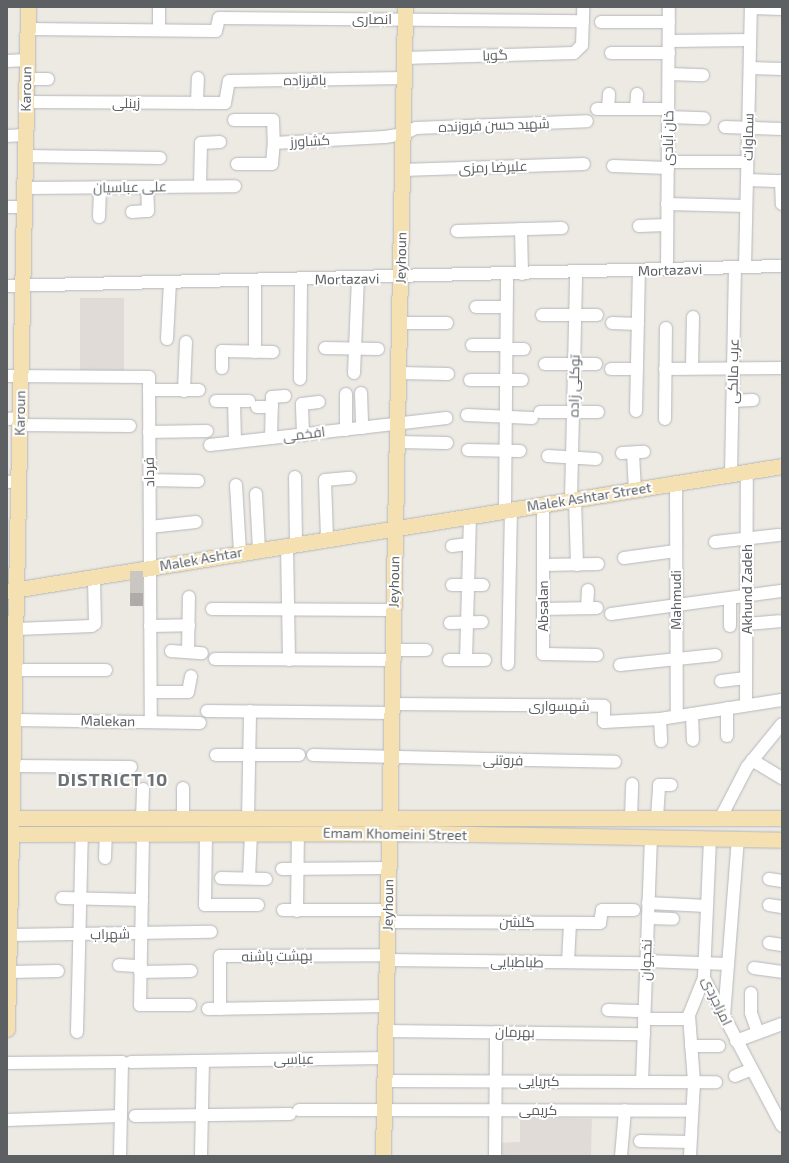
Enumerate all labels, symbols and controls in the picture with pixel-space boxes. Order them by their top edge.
street label: انصاری [352,11,392,27]
street label: گویا [482,46,508,64]
street label: Karoun [17,66,35,112]
street label: باقرزاده [283,71,327,89]
street label: زینلی [112,95,140,111]
street label: خان آبادی [659,110,677,166]
street label: سماوات [739,113,757,161]
street label: شهید حسن فروزنده [438,115,550,135]
street label: کشاورز [290,132,330,150]
street label: علیرضا رمزی [458,157,528,177]
street label: علی عباسیان [93,178,167,196]
street label: Jeyhoun [392,232,410,284]
street label: Mortazavi [637,260,703,280]
street label: Mortazavi [315,270,379,288]
street label: عرب مالکی [724,338,742,404]
street label: توکلی زاده [565,354,583,418]
street label: Karoun [11,390,29,436]
street label: افخمی [282,423,326,445]
street label: فرداد [140,457,158,487]
street label: Malek Ashtar Street [525,479,653,515]
street label: Malek Ashtar [158,543,244,575]
street label: Akhund Zadeh [739,544,755,634]
street label: Jeyhoun [385,556,403,608]
street label: Mahmudi [668,570,684,630]
street label: Absalan [535,580,551,632]
street label: شهسواری [529,698,589,714]
street label: Malekan [81,712,135,730]
street label: فروتنی [483,751,523,769]
district label: DISTRICT 10 [57,768,169,790]
street label: Emam Khomeini Street [323,824,467,844]
street label: Jeyhoun [379,879,397,931]
street label: گلشن [499,914,535,930]
street label: شهراب [90,925,130,943]
street label: نخجوان [637,939,655,981]
street label: بهشت پاشنه [241,947,313,965]
street label: طباطبایی [490,953,544,971]
street label: امزاجردی [698,974,736,1028]
street label: بهرمان [495,1023,535,1041]
street label: عباسی [274,1050,314,1068]
street label: کبریایی [518,1073,560,1089]
street label: کریمی [519,1102,557,1118]

